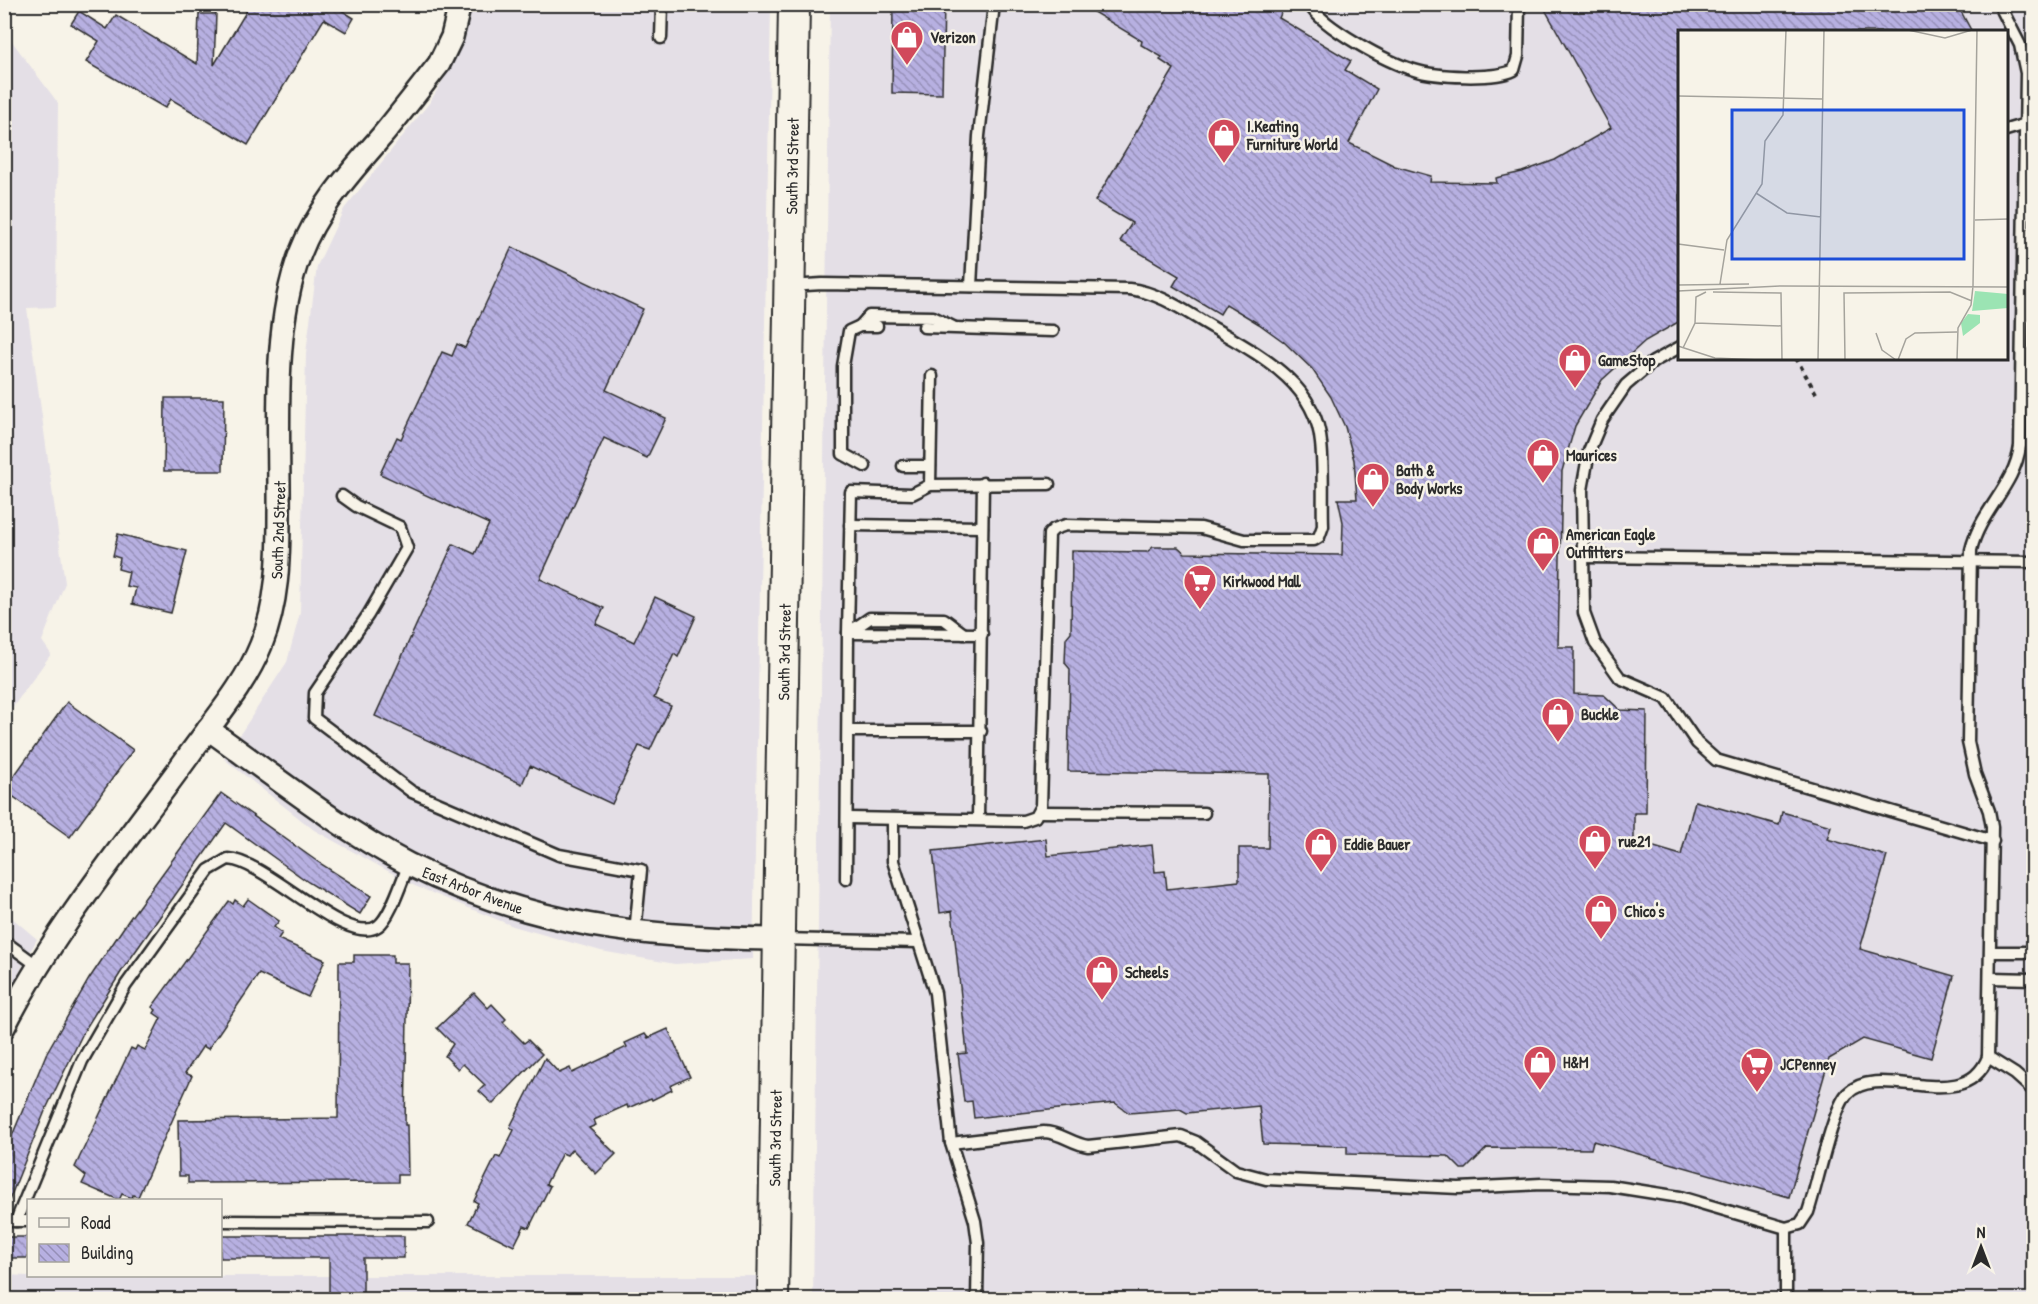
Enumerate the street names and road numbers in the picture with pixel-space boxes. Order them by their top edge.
street label: South 3rd Street [780,117,804,214]
street label: South 2nd Street [265,480,291,579]
street label: South 3rd Street [772,603,796,700]
street label: East Arbor Avenue [420,861,527,920]
street label: South 3rd Street [763,1089,787,1186]

